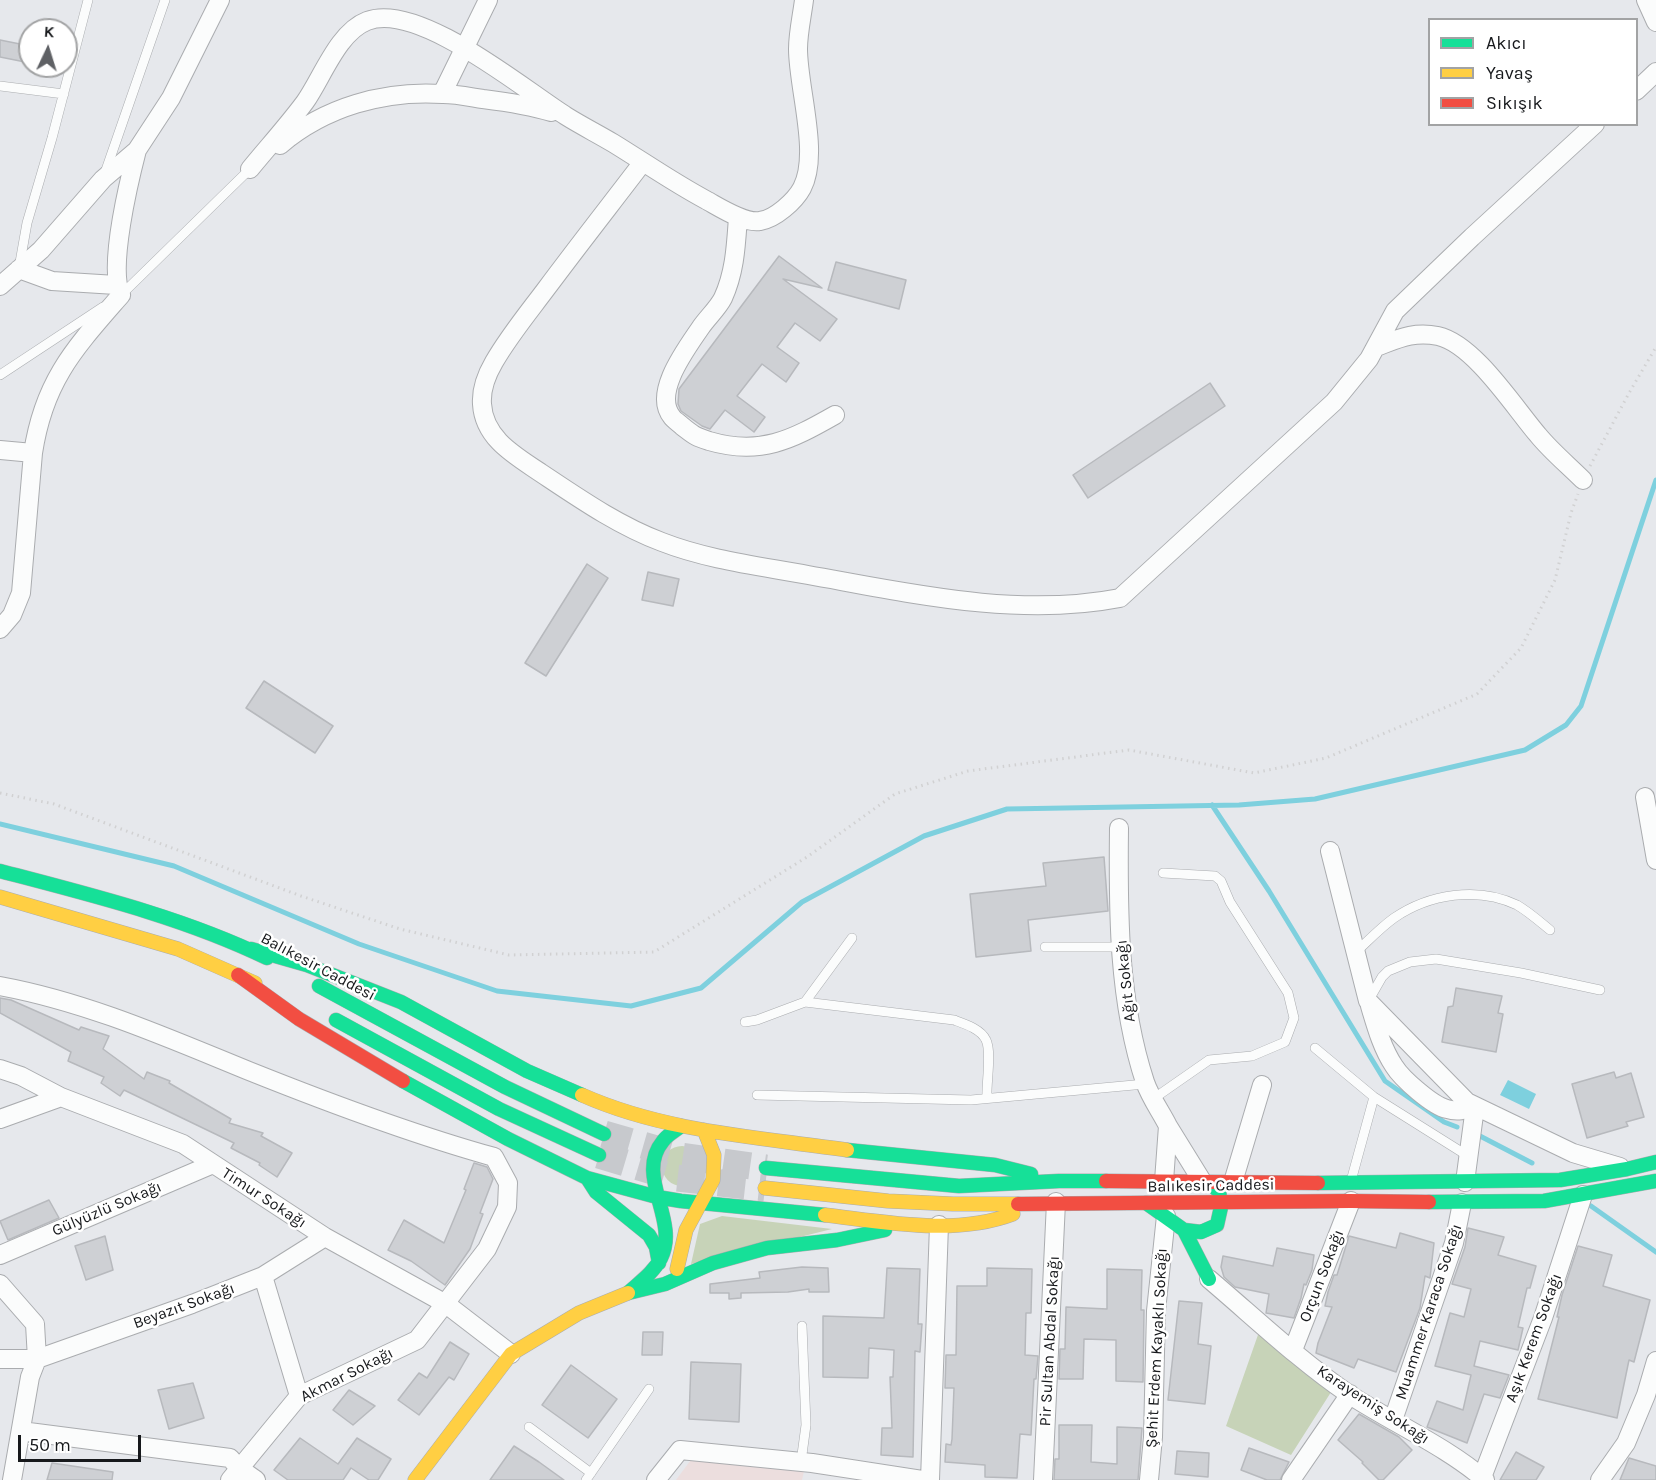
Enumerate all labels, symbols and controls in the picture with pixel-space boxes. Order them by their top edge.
north arrow [18,18,78,78]
legend [1428,18,1638,126]
text: K [43,22,55,41]
text: Akıcı [1486,32,1527,54]
text: Yavaş [1486,62,1533,84]
text: Sıkışık [1486,92,1543,114]
street label: Balıkesir Caddesi [257,929,379,1005]
street label: Ağıt Sokağı [1112,939,1140,1023]
street label: Timur Sokağı [218,1164,310,1232]
street label: Balıkesir Caddesi [1147,1175,1275,1197]
street label: Gülyüzlü Sokağı [49,1177,165,1241]
street label: Muammer Karaca Sokağı [1391,1222,1467,1402]
street label: Orçun Sokağı [1296,1227,1348,1325]
street label: Şehit Erdem Kayaklı Sokağı [1142,1248,1172,1448]
street label: Pir Sultan Abdal Sokağı [1036,1255,1064,1427]
street label: Aşık Kerem Sokağı [1502,1271,1566,1405]
street label: Beyazıt Sokağı [131,1279,237,1333]
street label: Akmar Sokağı [297,1343,397,1407]
street label: Karayemiş Sokağı [1313,1361,1433,1449]
scale bar [21,1423,144,1461]
text: 50 m [29,1434,71,1456]

